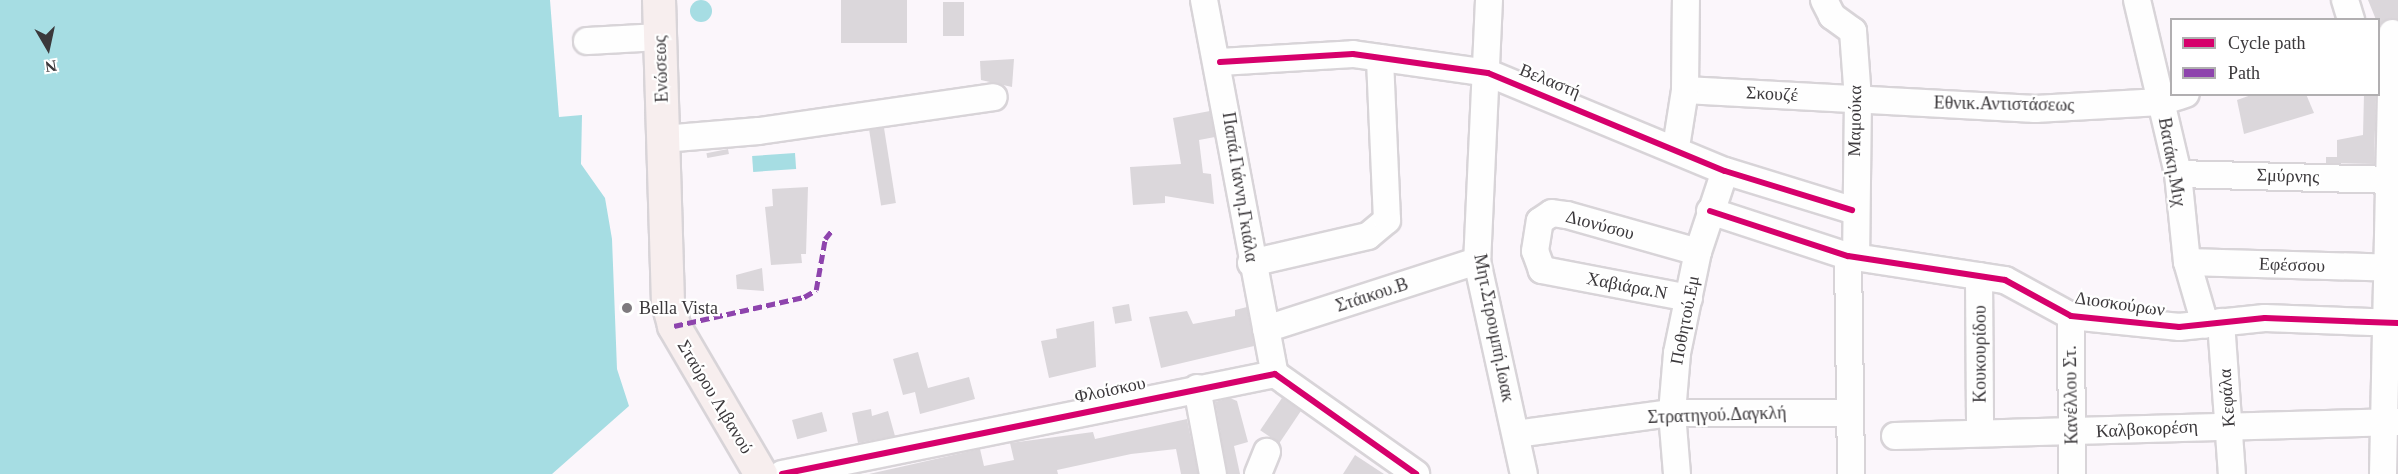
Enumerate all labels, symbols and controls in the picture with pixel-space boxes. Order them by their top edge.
north arrow [18,18,78,78]
legend [2170,18,2380,96]
text: Cycle path [2228,33,2305,53]
street label: Ενώσεως [649,35,673,103]
text: N [44,57,58,76]
street label: Βελαστή [1516,59,1584,103]
text: Path [2228,63,2260,83]
street label: Σκουζέ [1745,82,1799,106]
street label: Μαμούκα [1844,85,1866,157]
street label: Εθνικ.Αντιστάσεως [1933,92,2075,116]
street label: Παπά.Γιάννη.Γκιάλα [1217,110,1263,264]
street label: Βατάκη.Μιχ [2154,116,2190,208]
street label: Σμύρνης [2256,164,2320,188]
street label: Διονύσου [1563,205,1637,245]
street label: Μητ.Στρουμπή.Ιωακ [1469,252,1519,404]
street label: Εφέσσου [2259,253,2325,277]
street label: Χαβιάρα.Ν [1585,268,1669,304]
street label: Στάικου.Β [1333,273,1411,317]
street label: Ποθητού.Εμ [1666,274,1704,366]
street label: Διοσκούρων [2074,287,2166,321]
place label: Bella Vista [639,297,718,319]
marker: Bella Vista [620,301,634,315]
street label: Κουκουρίδου [1969,305,1991,403]
street label: Σταύρου Λιβανού [672,336,758,458]
street label: Κανέλλου Στ. [2059,345,2083,445]
street label: Κεφάλα [2214,368,2240,428]
street label: Φλοίσκου [1073,372,1147,408]
street label: Στρατηγού.Δαγκλή [1647,402,1787,428]
street label: Καλβοκορέση [2096,416,2198,442]

